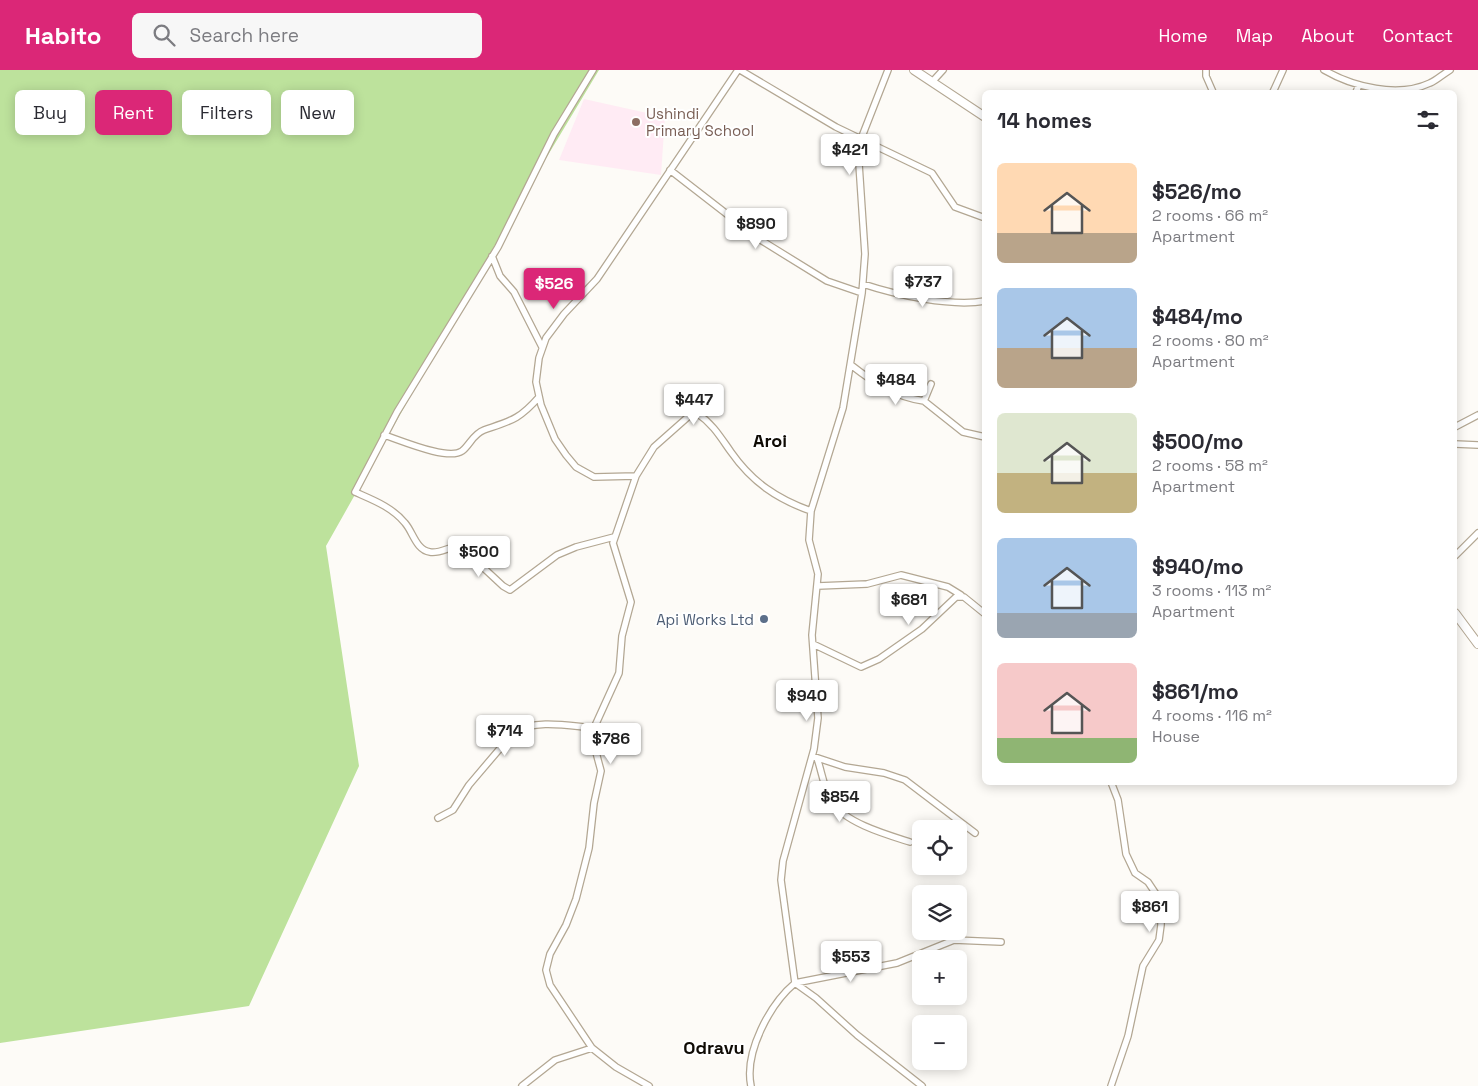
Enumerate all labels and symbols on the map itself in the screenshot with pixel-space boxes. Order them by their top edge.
place label: Ushindi Primary School [646,104,754,140]
marker: Ushindi Primary School [630,116,642,128]
pin: $421 [820,134,880,176]
pin: $890 [726,208,786,250]
pin: $737 [893,266,953,308]
pin: $526 [524,268,584,310]
pin: $484 [866,364,926,406]
pin: $447 [664,384,724,426]
district label: Aroi [753,429,787,452]
pin: $500 [449,536,509,578]
pin: $681 [879,584,939,626]
place label: Api Works Ltd [656,610,754,629]
marker: Api Works Ltd [758,613,770,625]
pin: $940 [777,680,837,722]
pin: $714 [475,714,535,757]
pin: $786 [581,722,641,765]
pin: $854 [810,780,870,823]
pin: $861 [1120,890,1180,933]
pin: $553 [821,940,881,983]
district label: Odravu [683,1036,745,1059]

